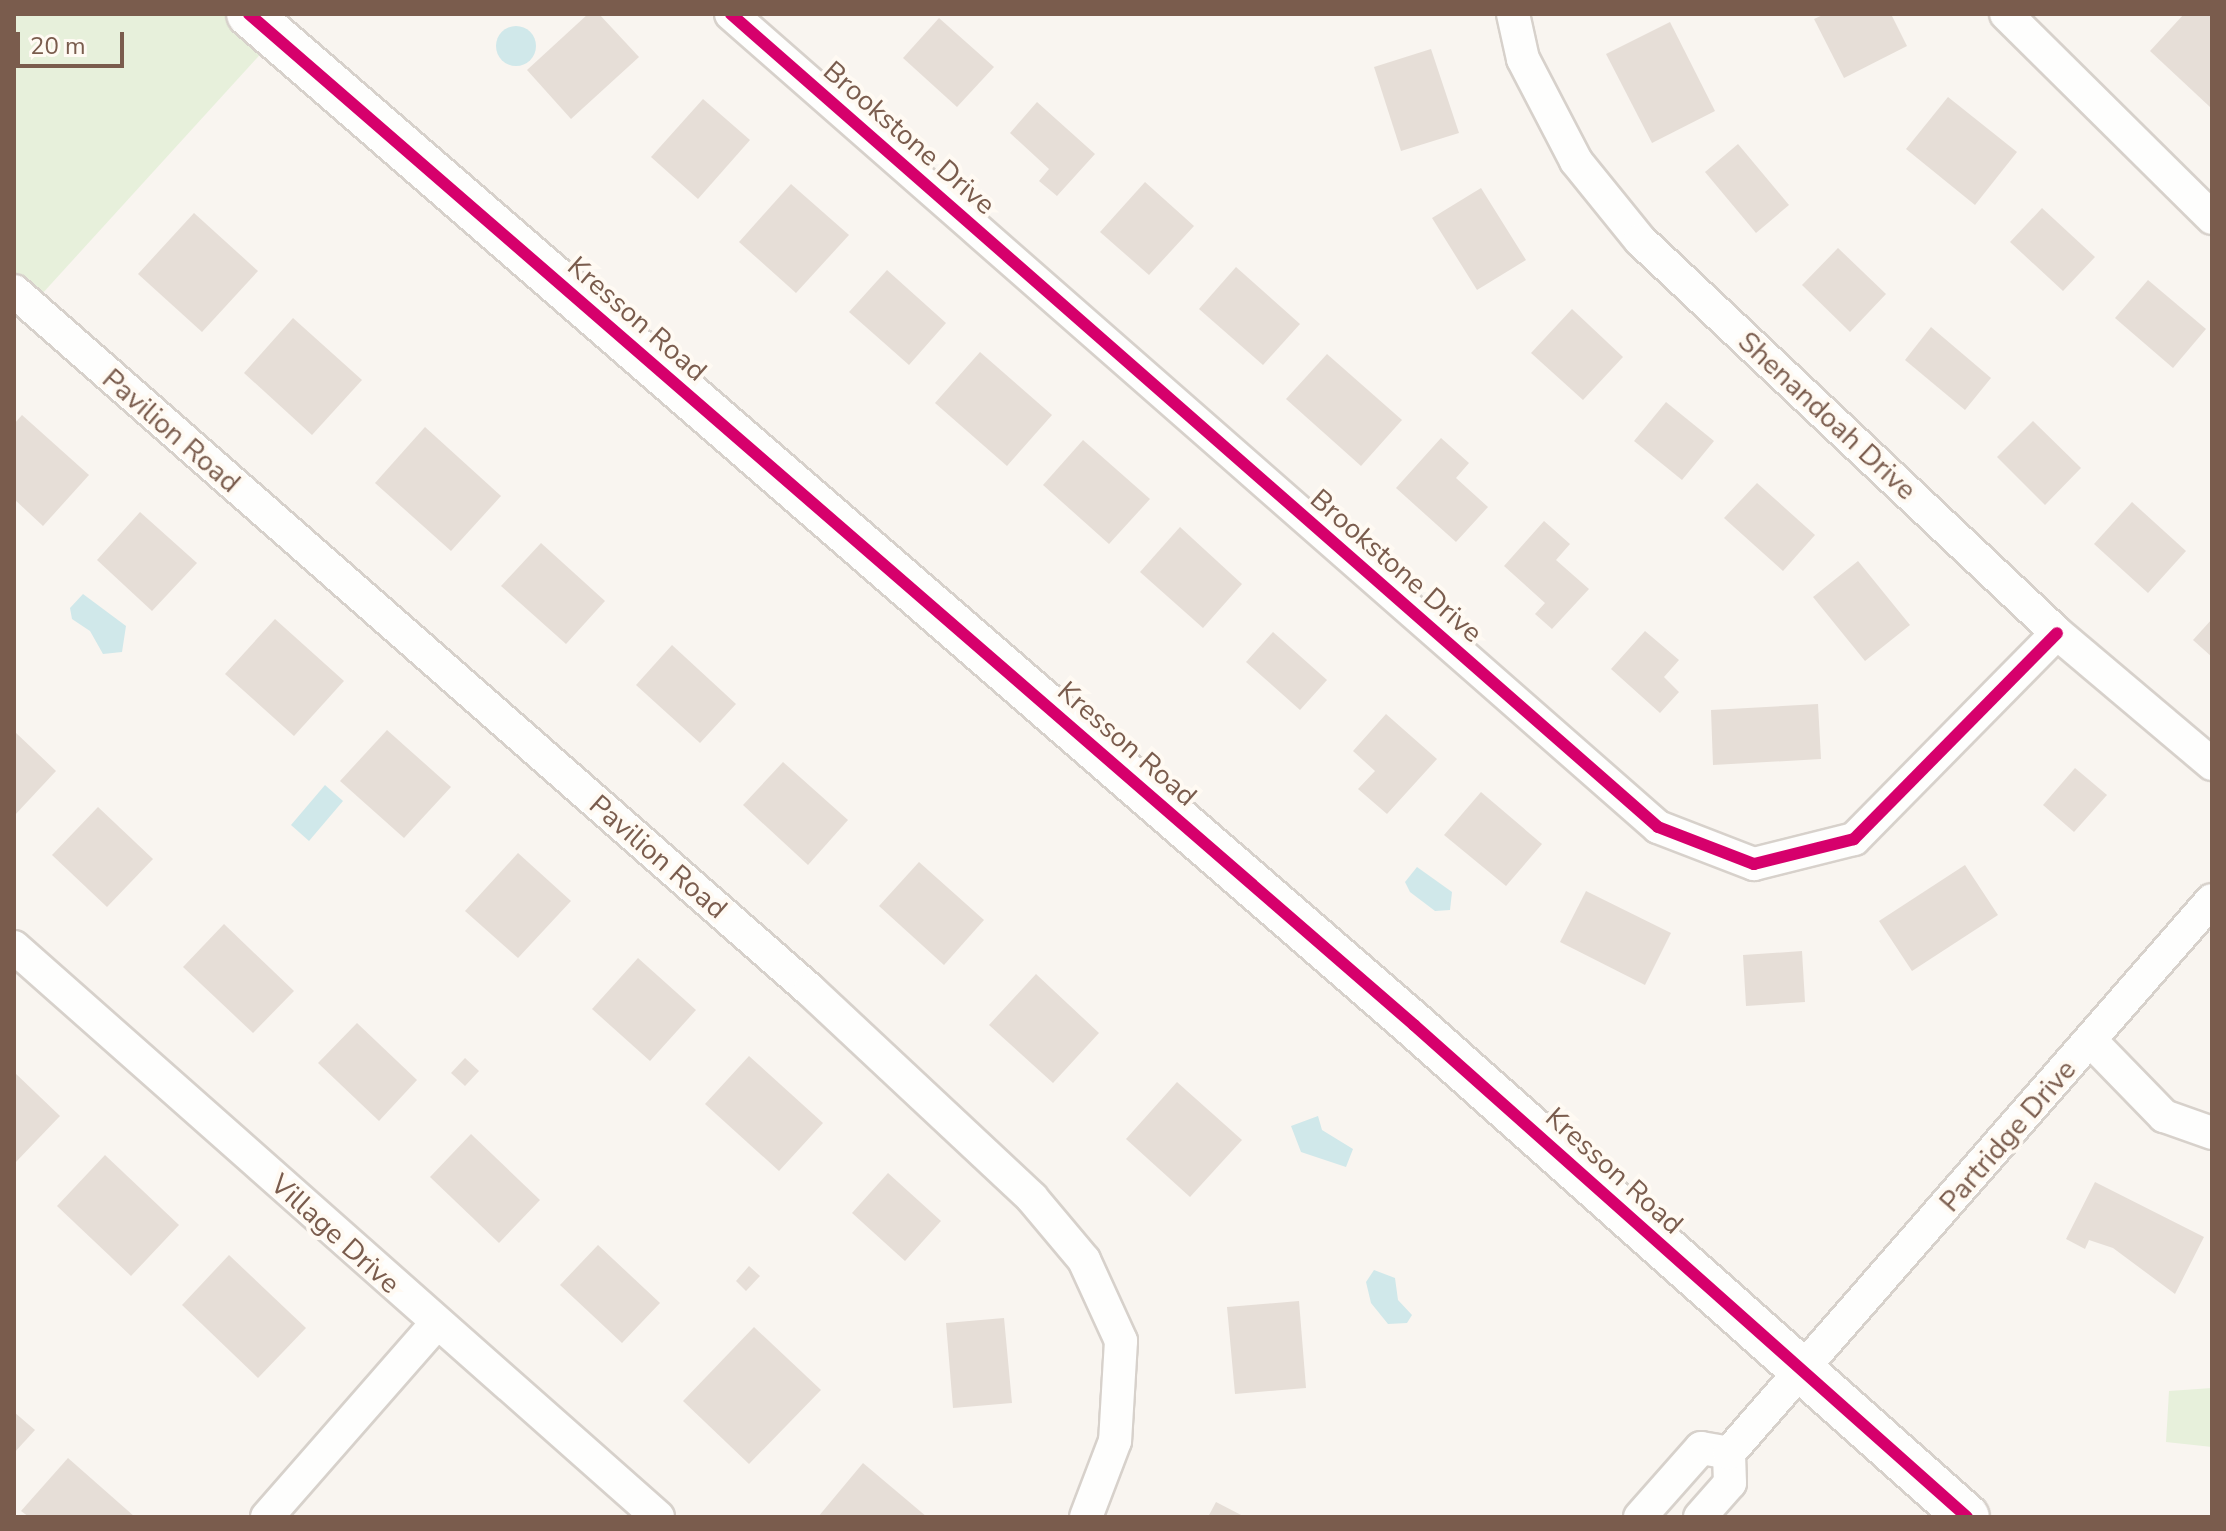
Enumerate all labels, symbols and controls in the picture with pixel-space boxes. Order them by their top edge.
scale bar [20,16,128,66]
text: 20 m [30,30,86,62]
street label: Brookstone Drive [816,54,1002,222]
street label: Kresson Road [561,250,713,388]
street label: Shenandoah Drive [1731,325,1923,507]
street label: Pavilion Road [95,362,247,500]
street label: Brookstone Drive [1303,482,1489,650]
street label: Kresson Road [1051,675,1203,813]
street label: Pavilion Road [582,788,734,926]
street label: Partridge Drive [1933,1053,2083,1219]
street label: Kresson Road [1538,1101,1690,1241]
street label: Village Drive [264,1167,406,1301]

